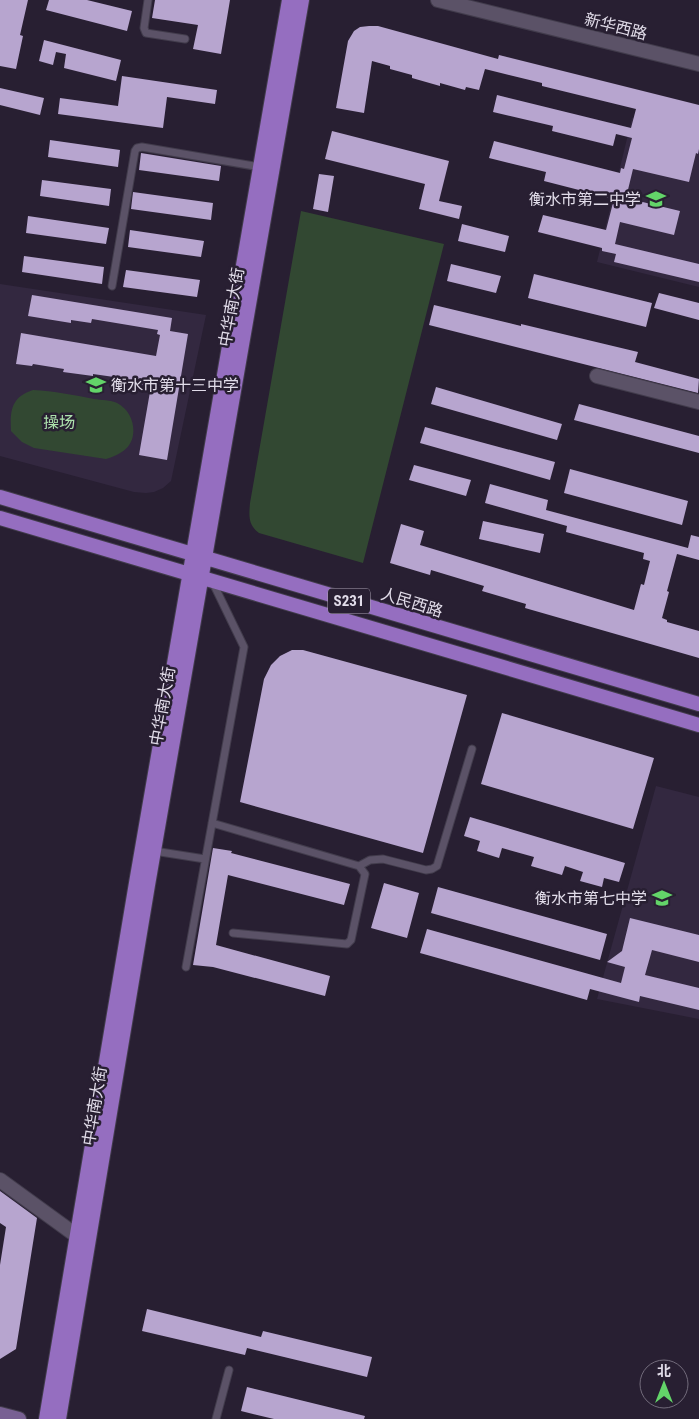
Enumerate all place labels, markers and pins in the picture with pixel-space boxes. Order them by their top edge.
school or university icon: 衡水市第二中学 [645,188,667,210]
place label: 衡水市第二中学 [529,190,641,209]
school or university icon: 衡水市第十三中学 [85,374,107,396]
place label: 衡水市第十三中学 [111,376,239,395]
school or university icon: 衡水市第七中学 [651,887,673,909]
place label: 衡水市第七中学 [535,889,647,908]

